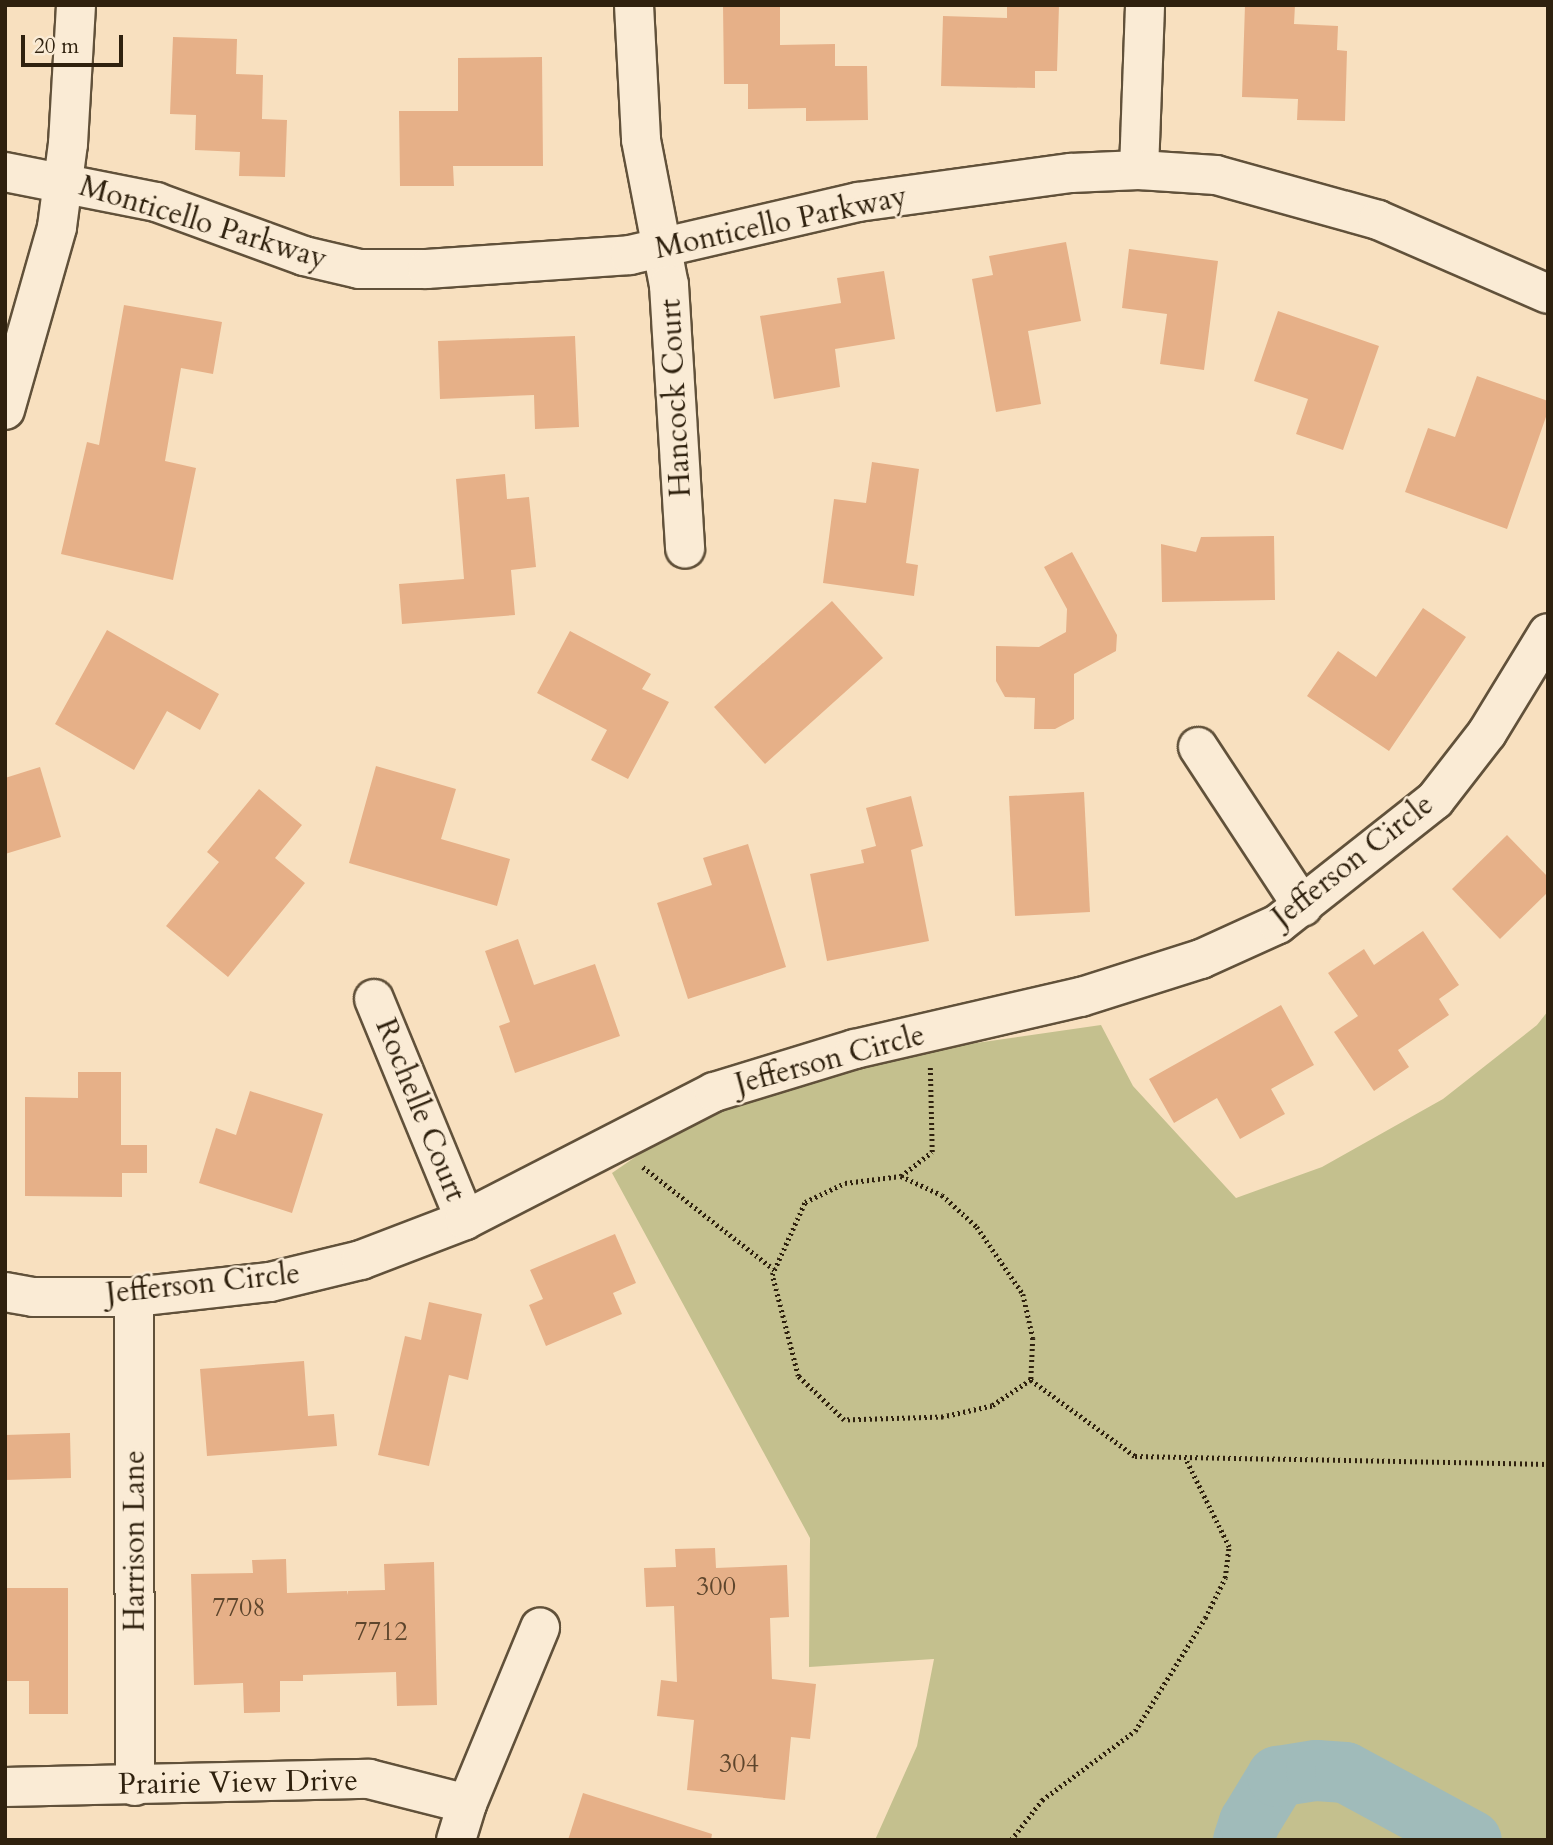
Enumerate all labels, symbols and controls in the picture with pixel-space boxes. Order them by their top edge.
scale bar [24,21,126,65]
text: 20 m [34,32,79,61]
street label: Monticello Parkway [75,168,331,278]
street label: Monticello Parkway [652,179,910,267]
street label: Hancock Court [653,298,699,498]
street label: Jefferson Circle [1265,787,1441,935]
street label: Rochelle Court [367,1013,473,1207]
street label: Jefferson Circle [731,1017,929,1103]
street label: Jefferson Circle [104,1256,302,1312]
street label: Harrison Lane [117,1450,153,1632]
house number: 300 [696,1571,736,1603]
house number: 7708 [212,1592,266,1624]
house number: 7712 [354,1616,408,1648]
house number: 304 [719,1748,759,1780]
street label: Prairie View Drive [118,1763,358,1803]

